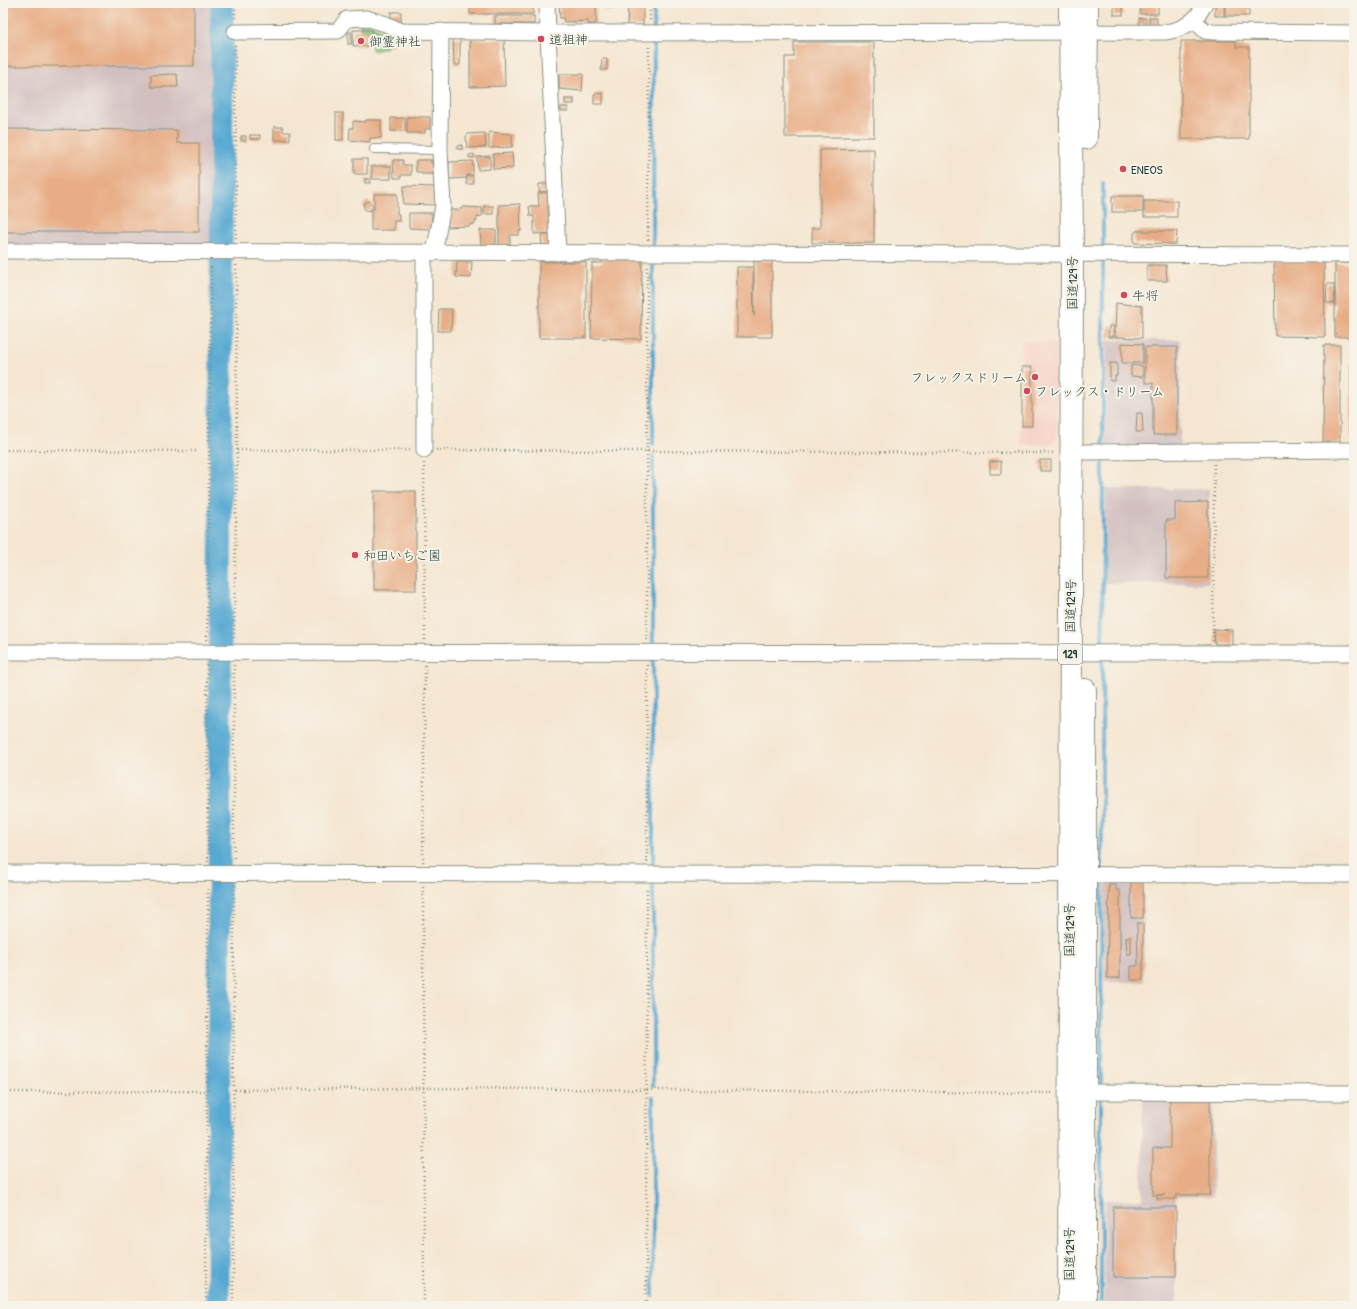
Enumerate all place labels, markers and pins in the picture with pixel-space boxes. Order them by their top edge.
place label: 道祖神 [549,30,588,48]
place label: 御霊神社 [369,32,421,50]
marker: 道祖神 [536,34,546,44]
marker: 御霊神社 [356,36,366,46]
place label: ENEOS [1131,160,1163,178]
marker: ENEOS [1118,164,1128,174]
place label: 牛将 [1132,286,1158,304]
marker: 牛将 [1119,290,1129,300]
place label: フレックスドリーム [911,368,1027,386]
marker: フレックスドリーム [1030,372,1040,382]
place label: フレックス・ドリーム [1035,382,1164,400]
marker: フレックス・ドリーム [1022,386,1032,396]
place label: 和田いちご園 [363,546,441,564]
marker: 和田いちご園 [350,550,360,560]

